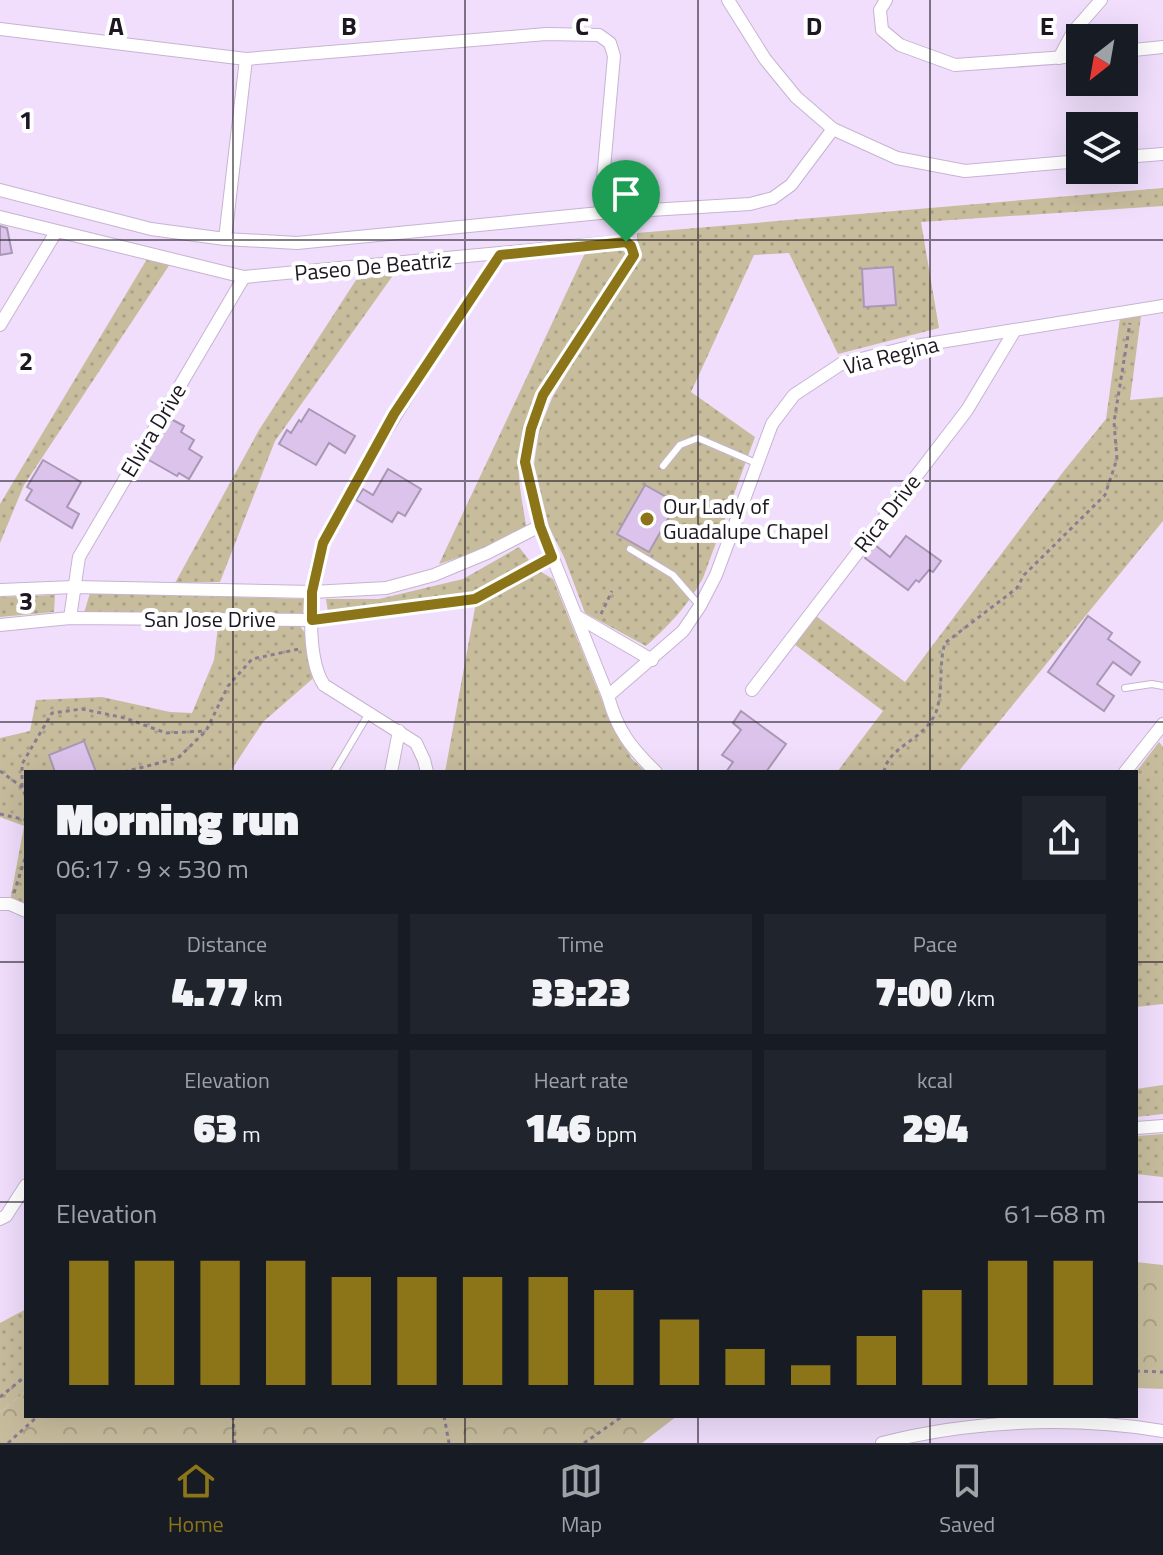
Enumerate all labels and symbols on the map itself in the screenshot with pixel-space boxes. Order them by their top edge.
text: A [108,6,124,45]
text: B [341,6,357,45]
text: C [575,6,589,45]
text: D [806,6,822,45]
text: E [1040,6,1054,45]
north arrow [1066,24,1138,96]
text: 1 [19,100,33,139]
pin [592,160,660,242]
street label: Paseo De Beatriz [293,242,453,290]
street label: Via Regina [840,327,942,383]
text: 2 [19,341,33,380]
street label: Elvira Drive [112,377,194,483]
street label: Rica Drive [845,466,929,560]
place label: Our Lady of Guadalupe Chapel [663,489,829,548]
marker: Our Lady of Guadalupe Chapel [638,510,656,528]
text: 3 [19,581,33,620]
street label: San Jose Drive [144,602,276,636]

